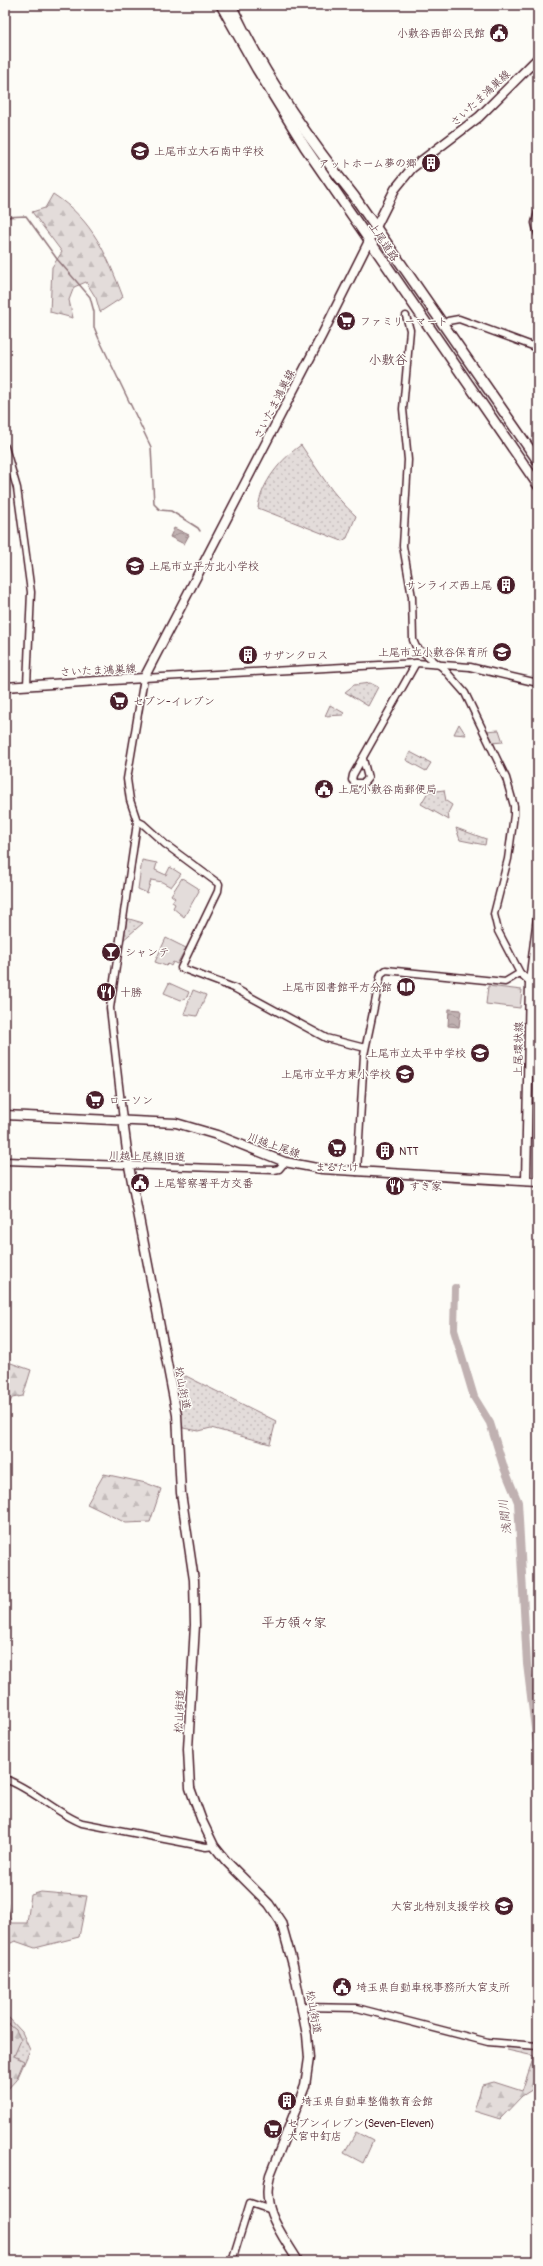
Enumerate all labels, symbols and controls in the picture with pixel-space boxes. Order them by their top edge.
public building icon: 小敷谷西部公民館 [488,22,510,44]
place label: 小敷谷西部公民館 [397,27,485,40]
street label: さいたま鴻巣線 [448,68,513,129]
school or university icon: 上尾市立大石南中学校 [129,140,151,162]
place label: 上尾市立大石南中学校 [154,145,264,158]
building icon: アットホーム夢の郷 [420,152,442,174]
place label: アットホーム夢の郷 [318,157,417,170]
street label: 上尾道路 [366,220,401,264]
supermarket icon: ファミリーマート [335,310,357,332]
place label: ファミリーマート [360,315,448,328]
district label: 小敷谷 [368,352,408,368]
street label: さいたま鴻巣線 [251,367,298,441]
school or university icon: 上尾市立平方北小学校 [124,555,146,577]
place label: 上尾市立平方北小学校 [149,560,259,573]
building icon: サンライズ西上尾 [495,574,517,596]
place label: サンライズ西上尾 [405,579,492,592]
school or university icon: 上尾市立小敷谷保育所 [491,641,513,663]
building icon: サザンクロス [237,644,259,666]
place label: 上尾市立小敷谷保育所 [378,646,488,659]
place label: サザンクロス [262,649,328,662]
street label: さいたま鴻巣線 [59,662,137,679]
supermarket icon: セブン-イレブン [108,690,130,712]
place label: セブン-イレブン [133,695,215,708]
public building icon: 上尾小敷谷南郵便局 [313,778,335,800]
place label: 上尾小敷谷南郵便局 [338,783,437,796]
bar icon: シャンテ [100,941,122,963]
place label: シャンテ [125,946,170,959]
library icon: 上尾市図書館平方分館 [395,976,417,998]
restaurant icon: 十勝 [95,981,117,1003]
place label: 上尾市図書館平方分館 [282,981,392,994]
place label: 十勝 [120,986,142,999]
street label: 上尾環状線 [512,1021,525,1077]
school or university icon: 上尾市立太平中学校 [469,1042,491,1064]
place label: 上尾市立太平中学校 [367,1047,466,1060]
school or university icon: 上尾市立平方東小学校 [394,1063,416,1085]
place label: 上尾市立平方東小学校 [281,1068,391,1081]
supermarket icon: ローソン [84,1089,106,1111]
place label: ローソン [109,1094,153,1107]
street label: 川越上尾線 [246,1130,302,1161]
supermarket icon: まるたけ [326,1137,348,1159]
building icon: NTT [374,1140,396,1162]
place label: NTT [399,1145,419,1158]
street label: 川越上尾線旧道 [108,1149,186,1164]
place label: まるたけ [315,1161,359,1174]
public building icon: 上尾警察署平方交番 [129,1172,151,1194]
restaurant icon: すき家 [384,1175,406,1197]
place label: 上尾警察署平方交番 [154,1177,253,1190]
place label: すき家 [409,1180,442,1193]
street label: 松山街道 [172,1365,193,1411]
water label: 浅間川 [496,1498,515,1536]
district label: 平方領々家 [261,1615,327,1631]
street label: 松山街道 [172,1689,187,1733]
school or university icon: 大宮北特別支援学校 [493,1895,515,1917]
place label: 大宮北特別支援学校 [391,1900,490,1913]
public building icon: 埼玉県自動車税事務所大宮支所 [331,1976,353,1998]
place label: 埼玉県自動車税事務所大宮支所 [356,1981,510,1994]
street label: 松山街道 [303,1989,324,2035]
building icon: 埼玉県自動車整備教育会館 [276,2090,298,2112]
place label: 埼玉県自動車整備教育会館 [301,2095,433,2108]
place label: セブンイレブン(Seven-Eleven) 大宮中釘店 [287,2117,434,2143]
supermarket icon: セブンイレブン(Seven-Eleven) 大宮中釘店 [262,2118,284,2140]

